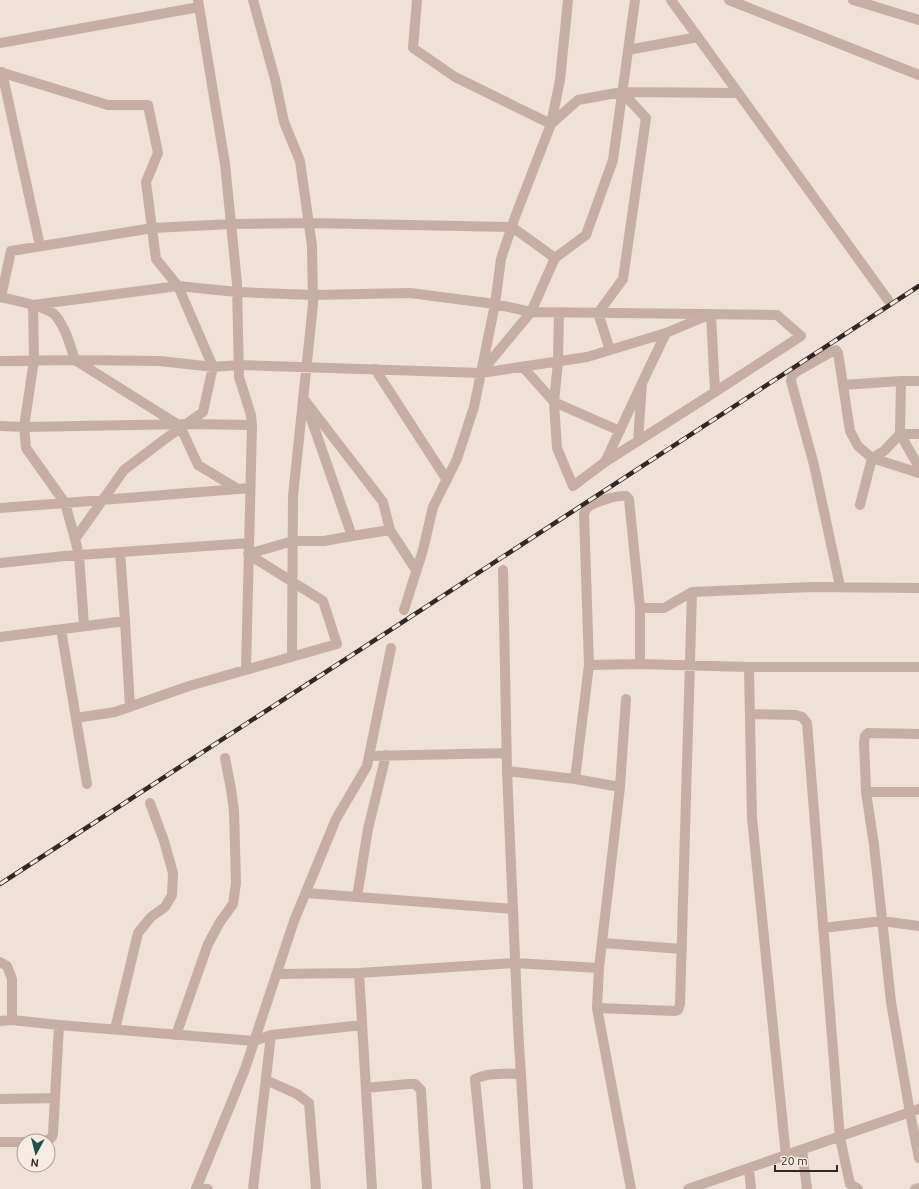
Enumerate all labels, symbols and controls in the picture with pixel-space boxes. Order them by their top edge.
north arrow [16,1133,56,1173]
scale bar [775,1147,837,1173]
text: 20 m [781,1154,808,1167]
text: N [30,1156,40,1169]

